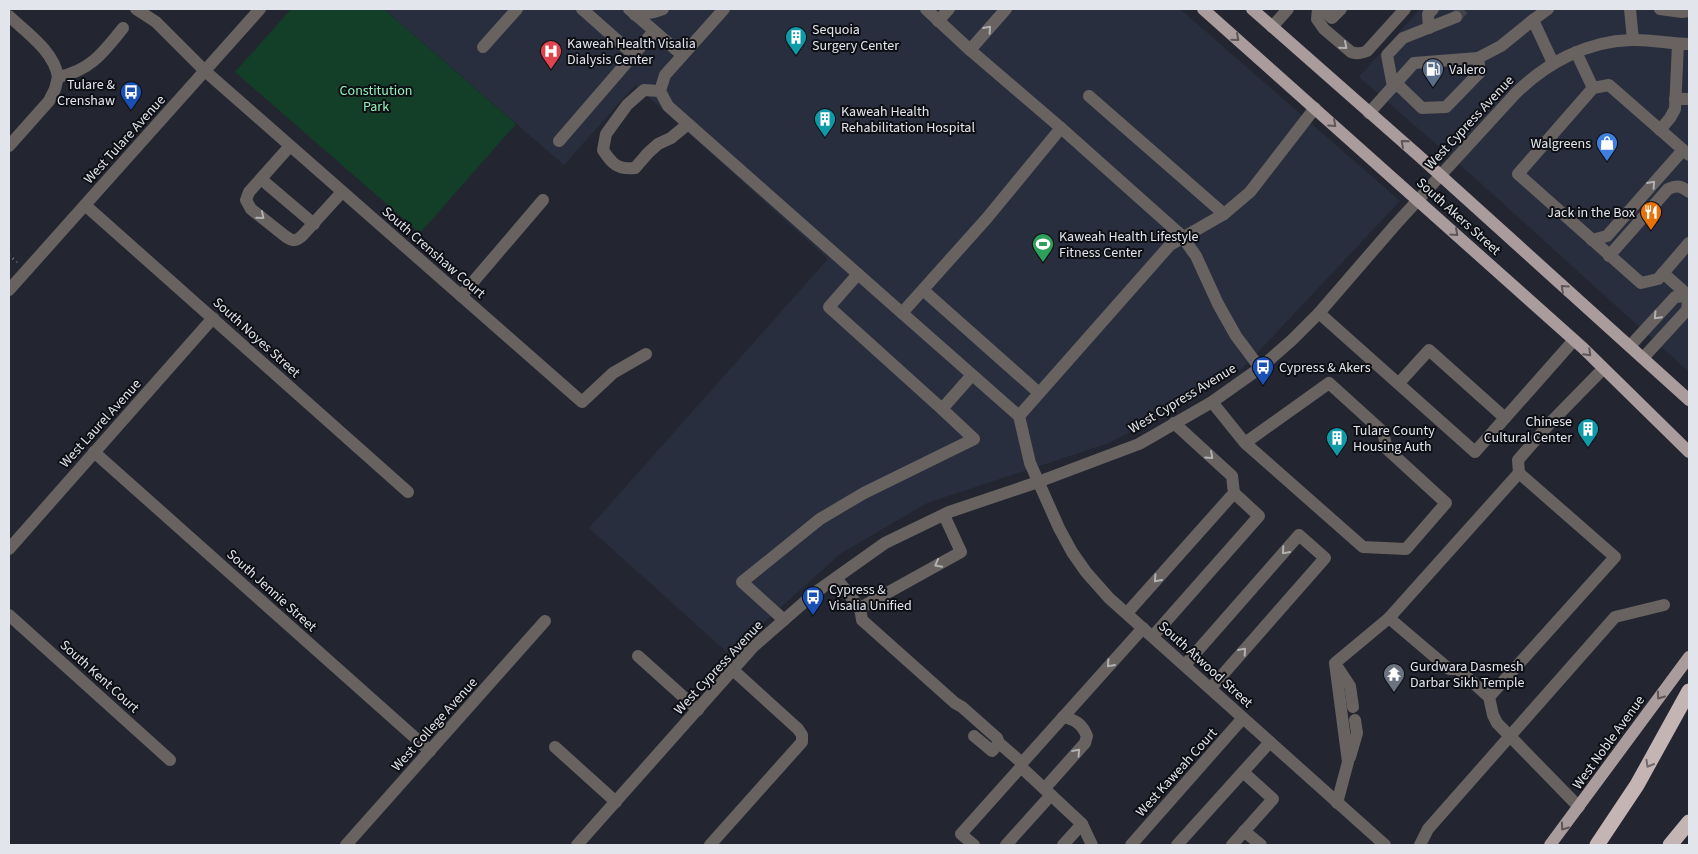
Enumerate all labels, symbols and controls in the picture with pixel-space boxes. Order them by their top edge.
place label: Sequoia Surgery Center [812,20,899,56]
building icon: Sequoia Surgery Center [784,25,808,56]
one-way arrow [982,26,991,35]
one-way arrow [1231,33,1240,42]
place label: Kaweah Health Visalia Dialysis Center [567,34,696,70]
hospital icon: Kaweah Health Visalia Dialysis Center [539,39,563,70]
one-way arrow [1338,40,1347,49]
fuel station icon: Valero [1421,57,1445,88]
place label: Valero [1449,60,1486,80]
street label: West Cypress Avenue [1421,71,1519,174]
place label: Tulare & Crenshaw [57,75,115,111]
bus stop icon: Tulare & Crenshaw [119,80,143,111]
park label: Constitution Park [340,81,412,117]
street label: West Tulare Avenue [79,91,170,189]
place label: Kaweah Health Rehabilitation Hospital [841,102,975,138]
building icon: Kaweah Health Rehabilitation Hospital [813,107,837,138]
one-way arrow [1327,118,1336,127]
shop icon: Walgreens [1595,131,1619,162]
place label: Walgreens [1530,134,1591,154]
one-way arrow [1400,140,1409,149]
street label: South Akers Street [1412,173,1505,260]
one-way arrow [1646,181,1655,190]
restaurant icon: Jack in the Box [1639,200,1663,231]
street label: South Crenshaw Court [377,202,490,304]
place label: Jack in the Box [1547,203,1636,223]
one-way arrow [255,211,264,219]
place label: Kaweah Health Lifestyle Fitness Center [1059,227,1199,263]
one-way arrow [1449,227,1458,236]
sports icon: Kaweah Health Lifestyle Fitness Center [1031,232,1055,263]
one-way arrow [1561,285,1570,294]
street label: South Noyes Street [208,293,305,383]
one-way arrow [1654,311,1663,320]
one-way arrow [1582,348,1591,357]
bus stop icon: Cypress & Akers [1251,355,1275,386]
place label: Cypress & Akers [1279,358,1371,378]
street label: West Cypress Avenue [1125,359,1240,439]
street label: West Laurel Avenue [55,375,146,473]
place label: Chinese Cultural Center [1484,412,1572,448]
building icon: Chinese Cultural Center [1576,417,1600,448]
place label: Tulare County Housing Auth [1353,421,1435,457]
building icon: Tulare County Housing Auth [1325,426,1349,457]
one-way arrow [1204,450,1213,459]
street label: South Jennie Street [222,545,321,637]
one-way arrow [1281,546,1290,555]
one-way arrow [935,558,944,568]
one-way arrow [1154,574,1163,583]
place label: Cypress & Visalia Unified [829,580,912,616]
bus stop icon: Cypress & Visalia Unified [801,585,825,616]
street label: West Cypress Avenue [670,616,768,719]
street label: South Atwood Street [1154,617,1257,713]
street label: South Kent Court [55,636,144,718]
one-way arrow [1237,648,1246,657]
place label: Gurdwara Dasmesh Darbar Sikh Temple [1410,657,1525,693]
one-way arrow [1108,658,1116,667]
temple icon: Gurdwara Dasmesh Darbar Sikh Temple [1382,662,1406,693]
street label: West College Avenue [387,673,482,776]
one-way arrow [1657,690,1666,700]
street label: West Noble Avenue [1568,691,1650,794]
street label: West Kaweah Court [1131,724,1222,821]
one-way arrow [1071,748,1080,757]
one-way arrow [1646,759,1656,768]
one-way arrow [1561,821,1570,831]

